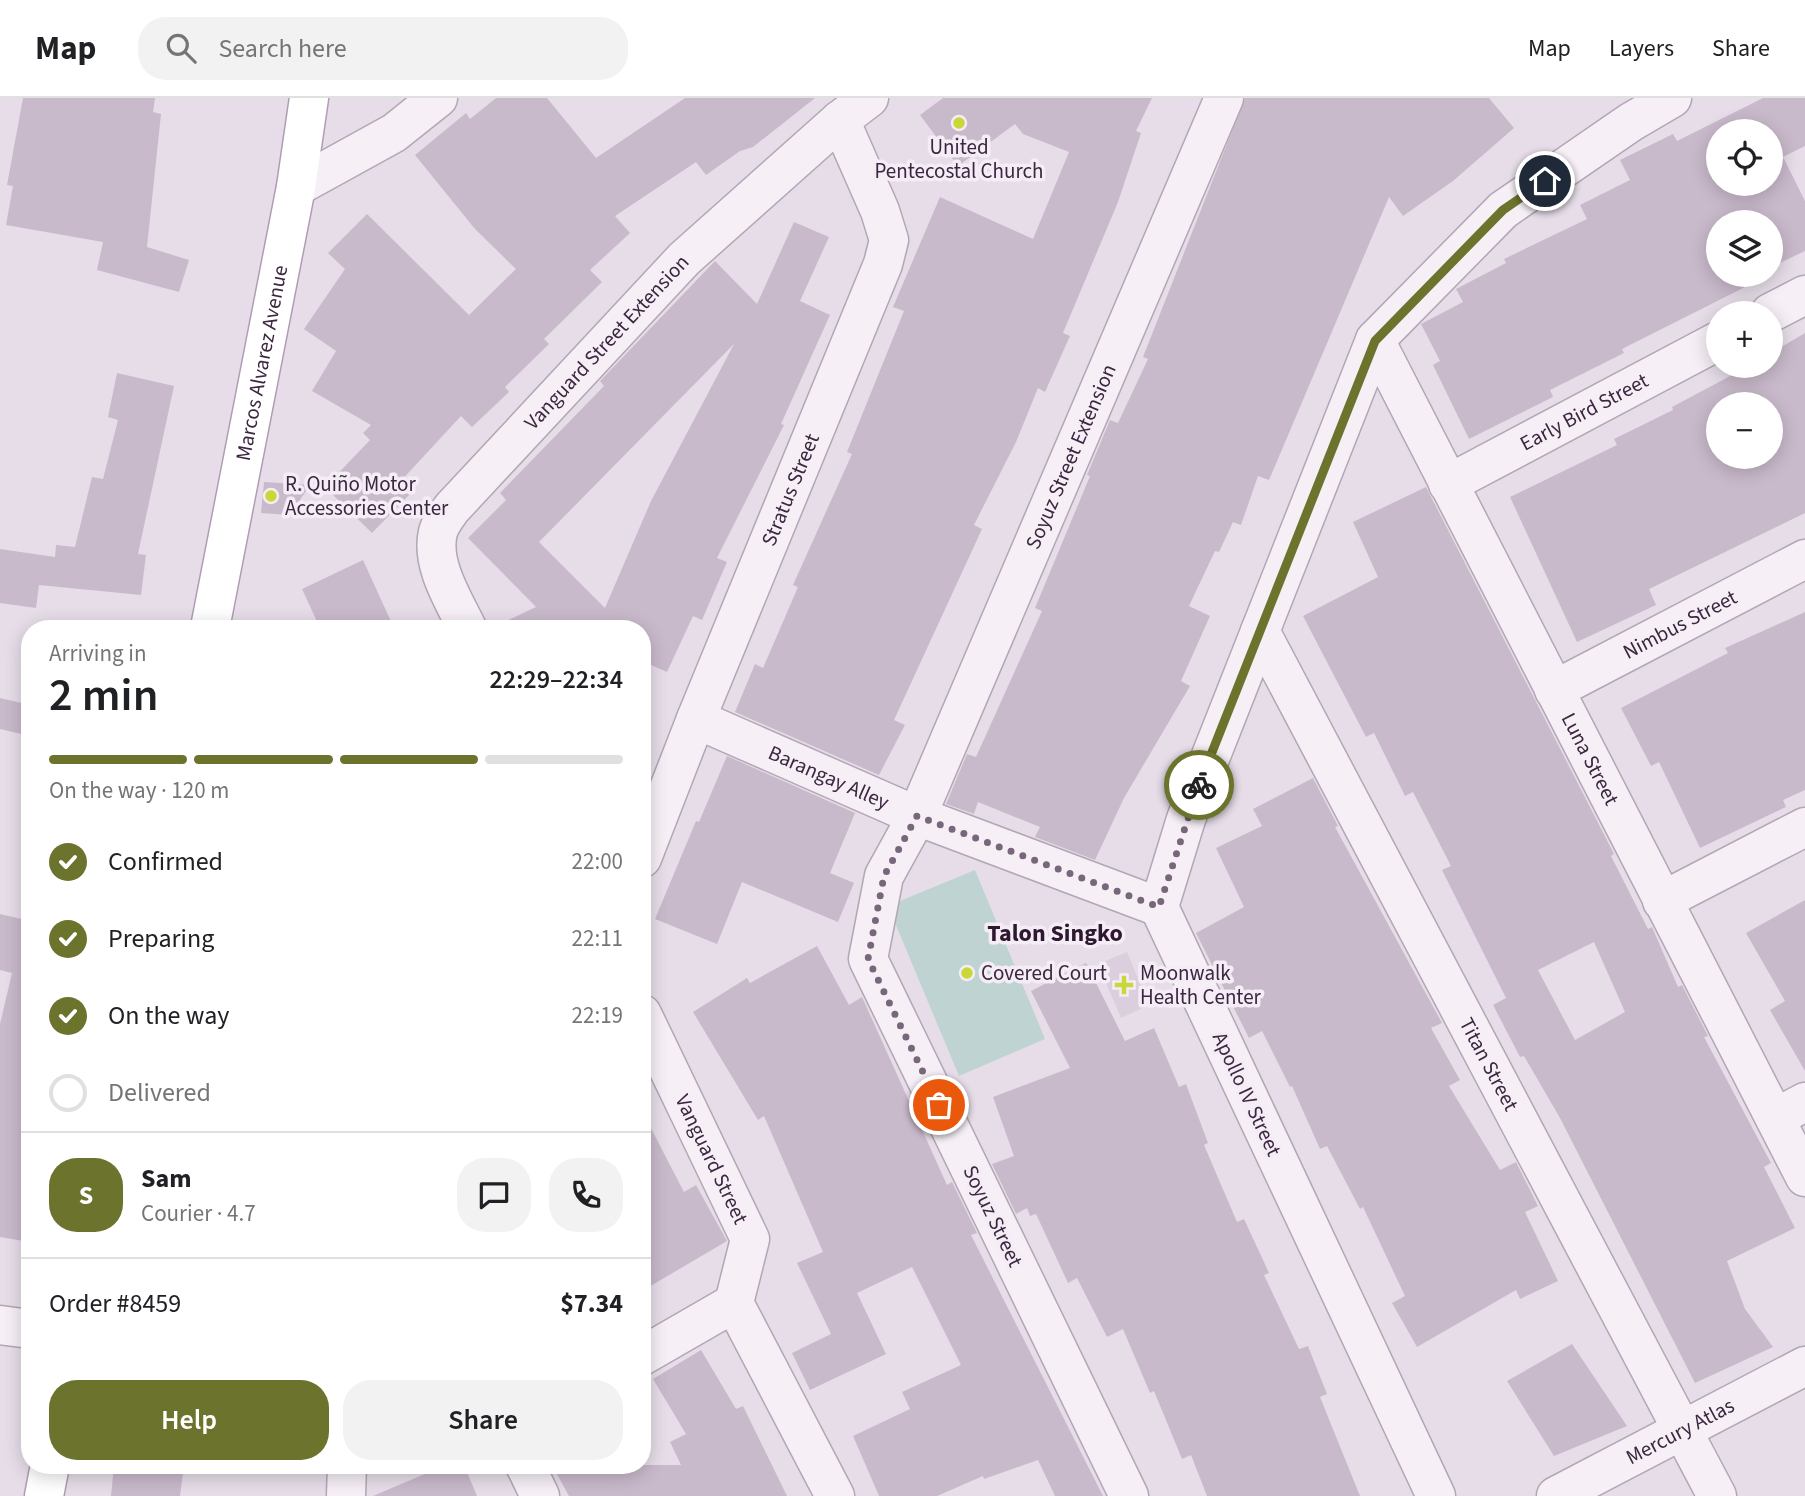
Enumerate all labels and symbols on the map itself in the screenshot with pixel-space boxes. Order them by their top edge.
marker: United Pentecostal Church [951,115,967,131]
place label: United Pentecostal Church [874,132,1044,186]
pin [1515,151,1575,211]
street label: Vanguard Street Extension [517,248,696,436]
street label: Marcos Alvarez Avenue [228,263,295,463]
street label: Soyuz Street Extension [1018,359,1124,554]
street label: Early Bird Street [1515,366,1654,458]
street label: Stratus Street [754,429,827,551]
place label: R. Quiño Motor Accessories Center [285,469,449,523]
marker: R. Quiño Motor Accessories Center [263,488,279,504]
street label: Nimbus Street [1618,582,1742,666]
street label: Luna Street [1554,707,1627,810]
street label: Barangay Alley [764,738,894,817]
courier [1164,750,1234,820]
district label: Talon Singko [987,916,1123,951]
place label: Covered Court [981,958,1107,988]
place label: Moonwalk Health Center [1140,958,1262,1012]
marker: Covered Court [959,965,975,981]
marker: Moonwalk Health Center [1114,975,1134,995]
street label: Titan Street [1452,1012,1526,1116]
street label: Apollo IV Street [1205,1027,1289,1161]
pin [909,1075,969,1135]
street label: Vanguard Street [668,1089,756,1229]
street label: Soyuz Street [956,1160,1030,1272]
street label: Mercury Atlas [1621,1390,1740,1472]

